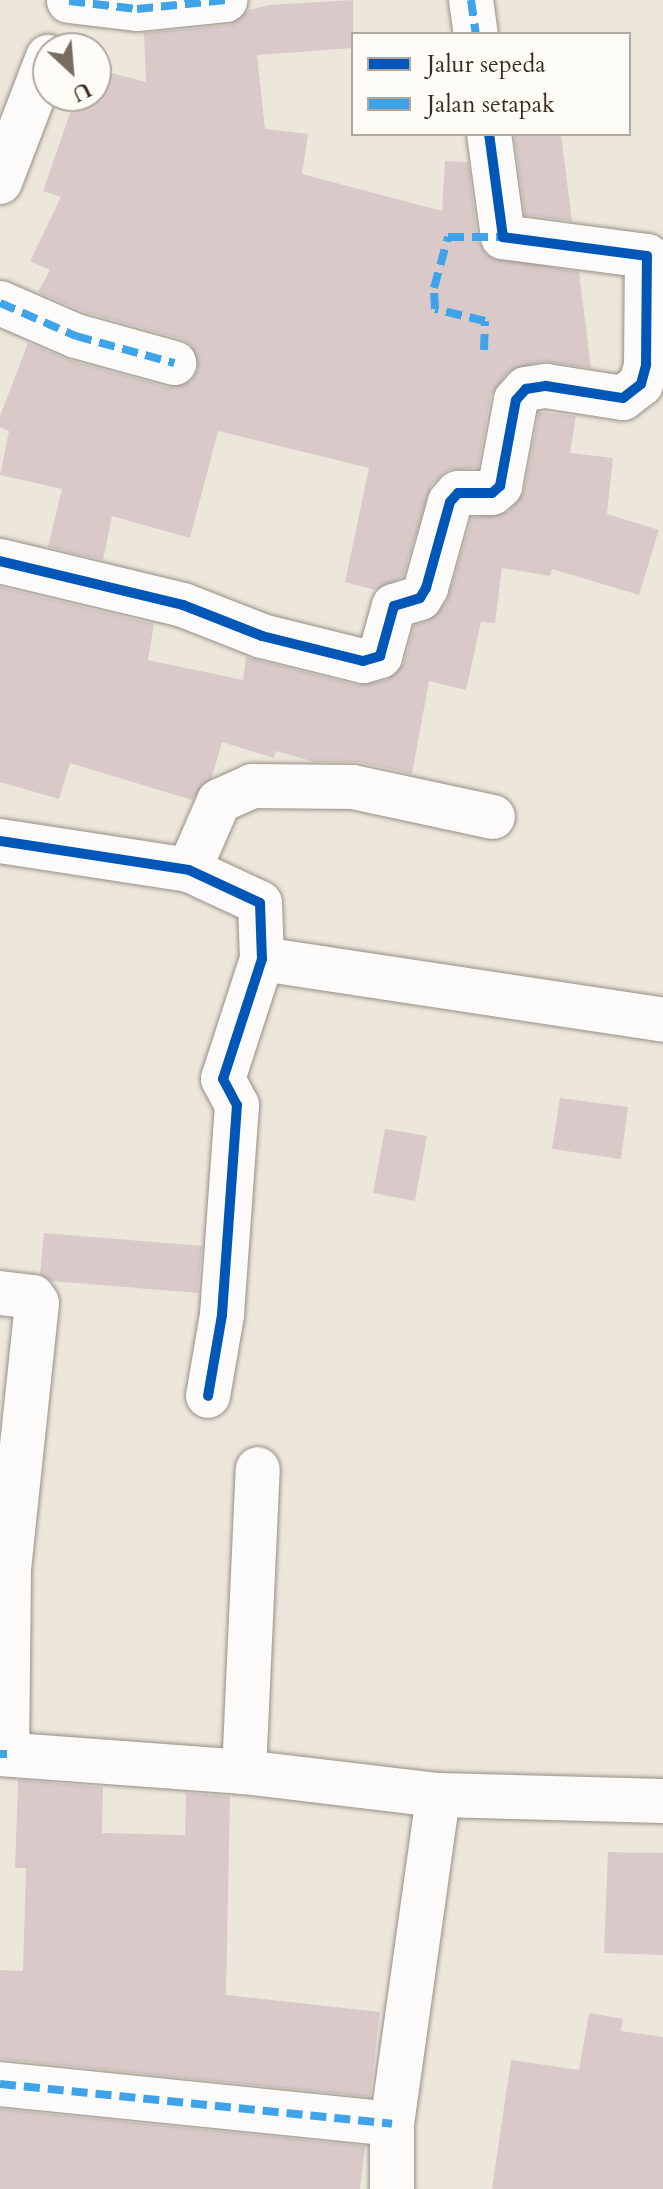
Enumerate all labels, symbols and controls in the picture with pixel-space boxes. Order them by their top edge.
north arrow [32,32,112,112]
legend [351,32,631,136]
text: Jalur sepeda [427,48,546,81]
text: U [67,74,96,109]
text: Jalan setapak [427,88,555,121]

